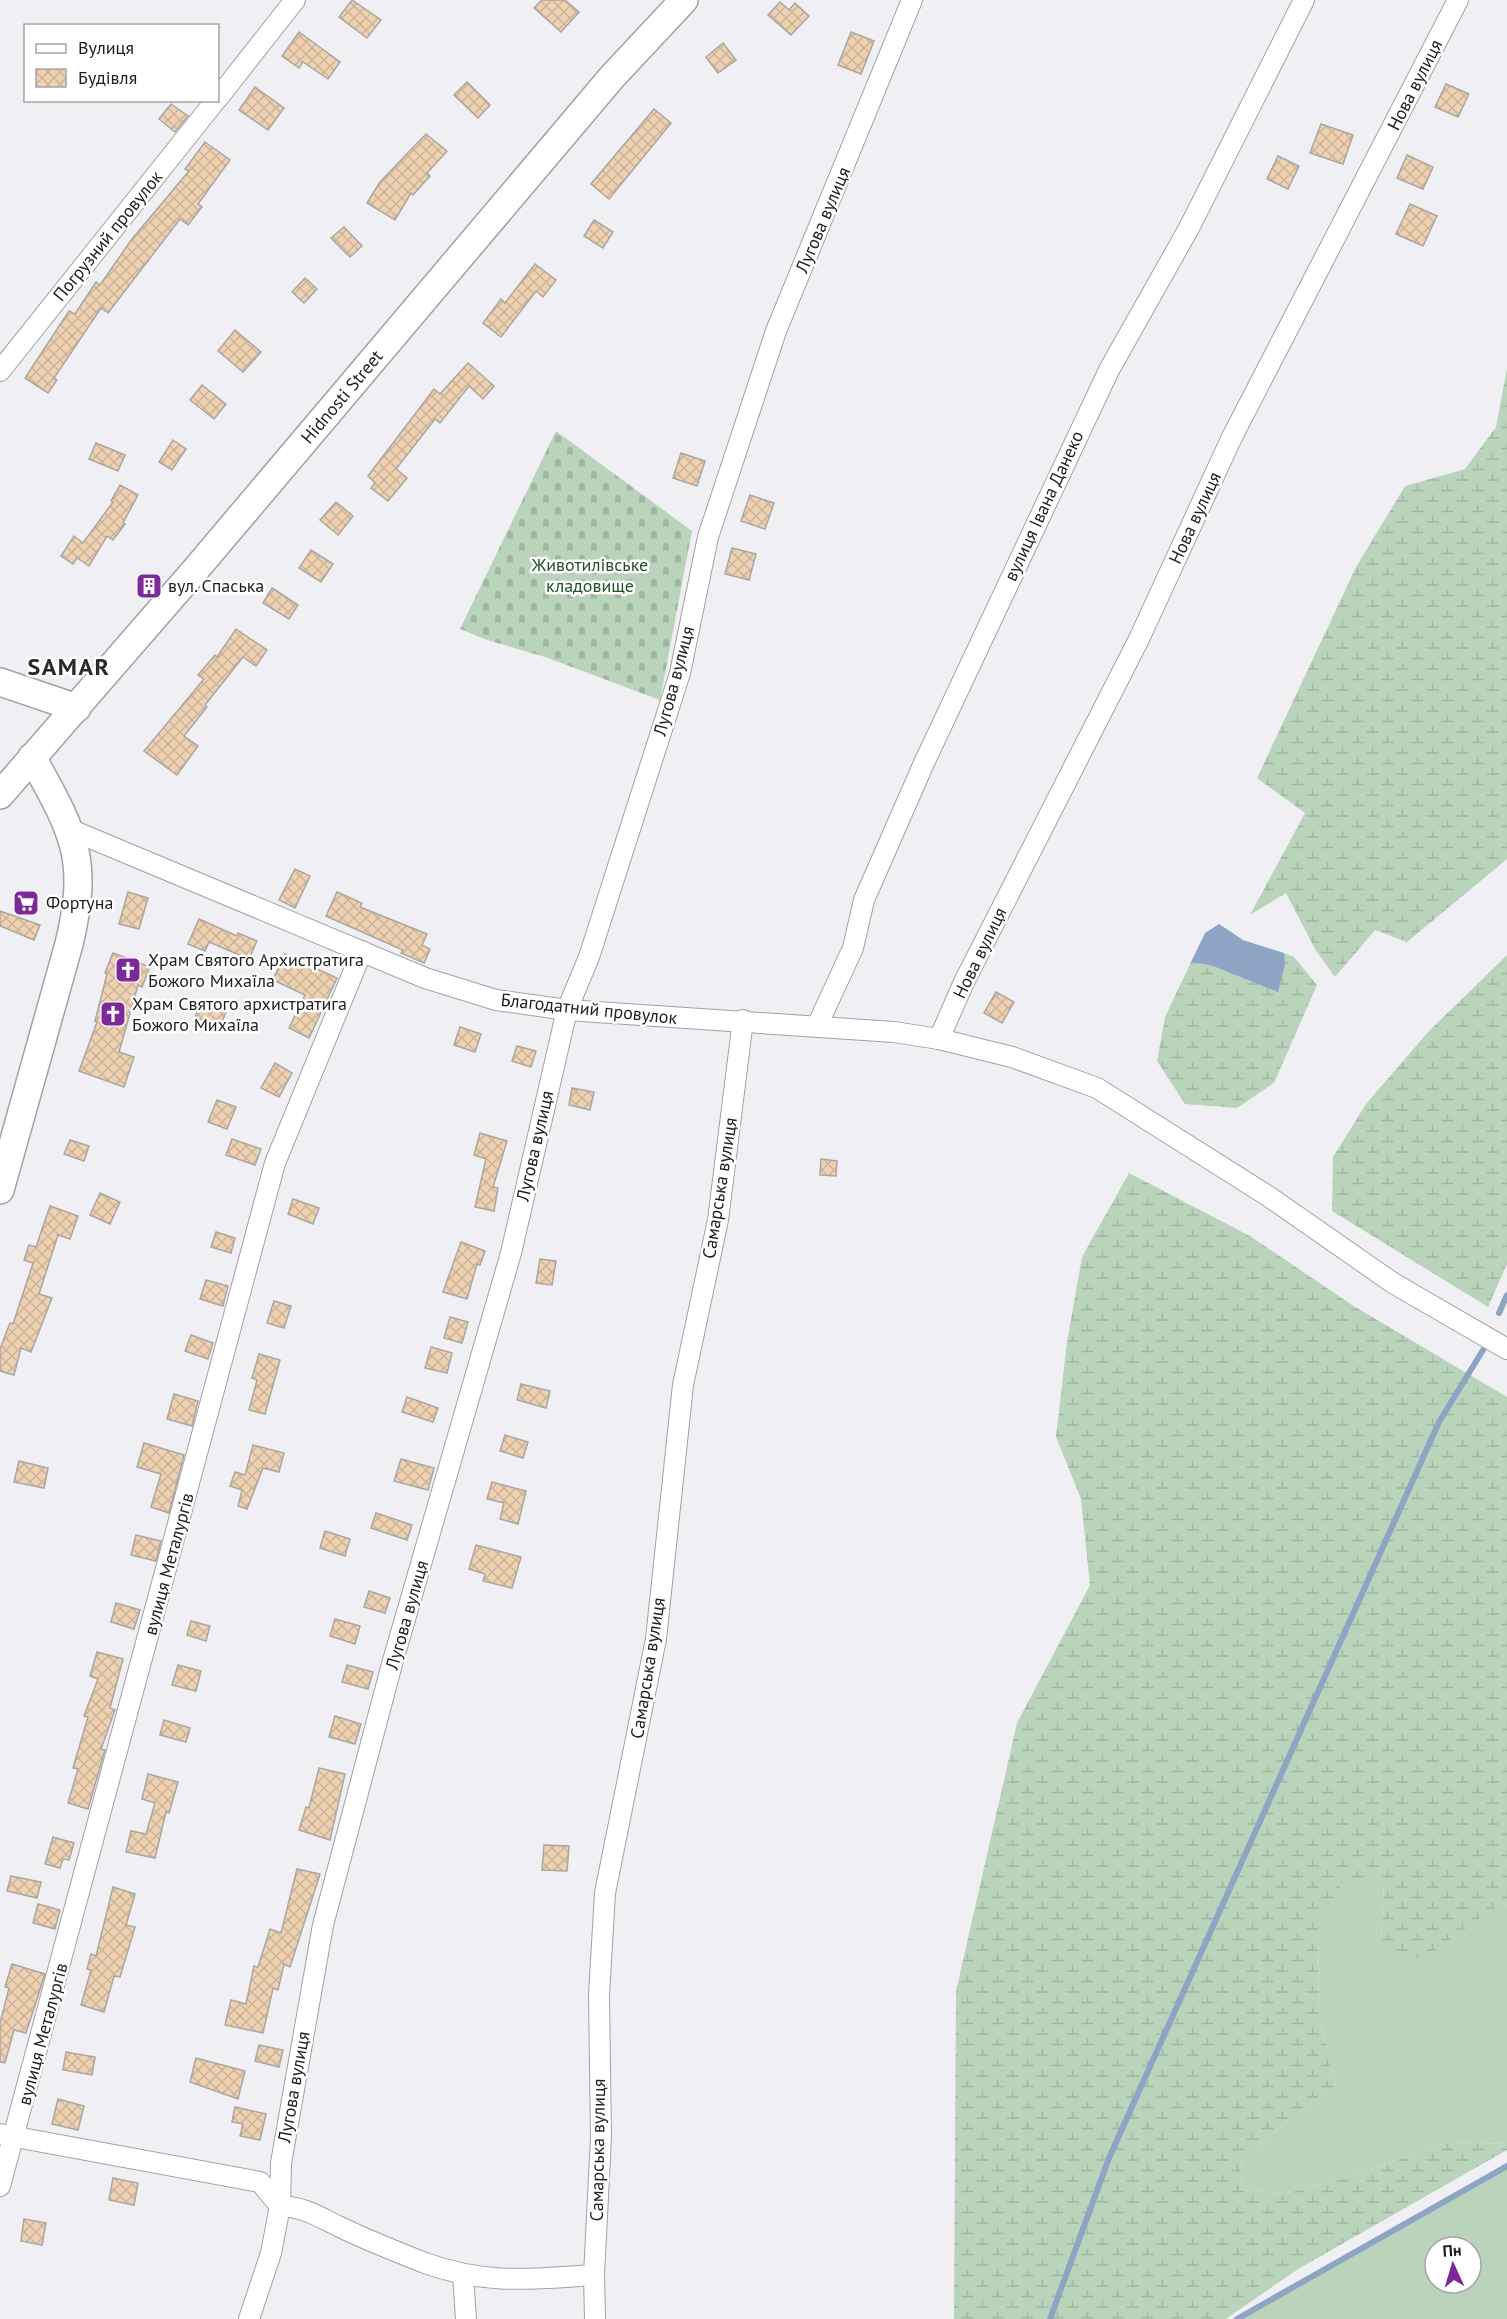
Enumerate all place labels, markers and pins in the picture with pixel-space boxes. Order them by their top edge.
building icon: вул. Спаська [134,571,164,601]
place label: вул. Спаська [168,574,264,597]
supermarket icon: Фортуна [11,888,41,918]
place label: Фортуна [46,891,113,914]
place label: Храм Святого Архистратига Божого Михаїла [148,948,364,992]
church icon: Храм Святого Архистратига Божого Михаїла [113,955,143,985]
place label: Храм Святого архистратига Божого Михаїла [132,992,347,1036]
church icon: Храм Святого архистратига Божого Михаїла [98,999,128,1029]

